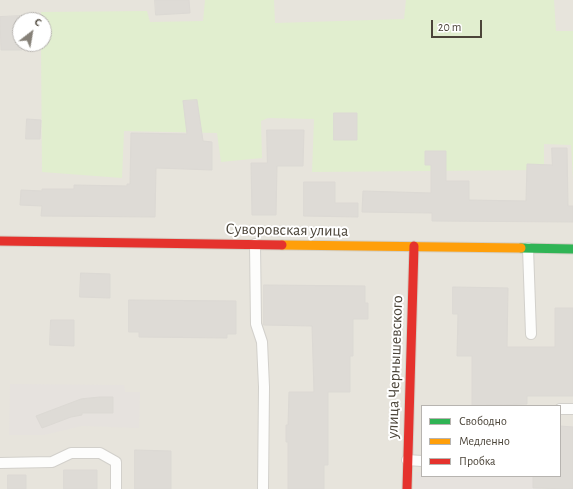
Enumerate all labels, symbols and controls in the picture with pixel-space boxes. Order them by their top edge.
north arrow [12,12,52,52]
scale bar [433,12,484,38]
text: С [32,16,43,28]
text: 20 m [438,21,461,33]
street label: Суворовская улица [226,219,348,241]
street label: улица Чернышевского [383,295,407,439]
legend [421,405,561,477]
text: Свободно [459,415,507,427]
text: Медленно [459,435,510,447]
text: Пробка [459,455,496,467]

